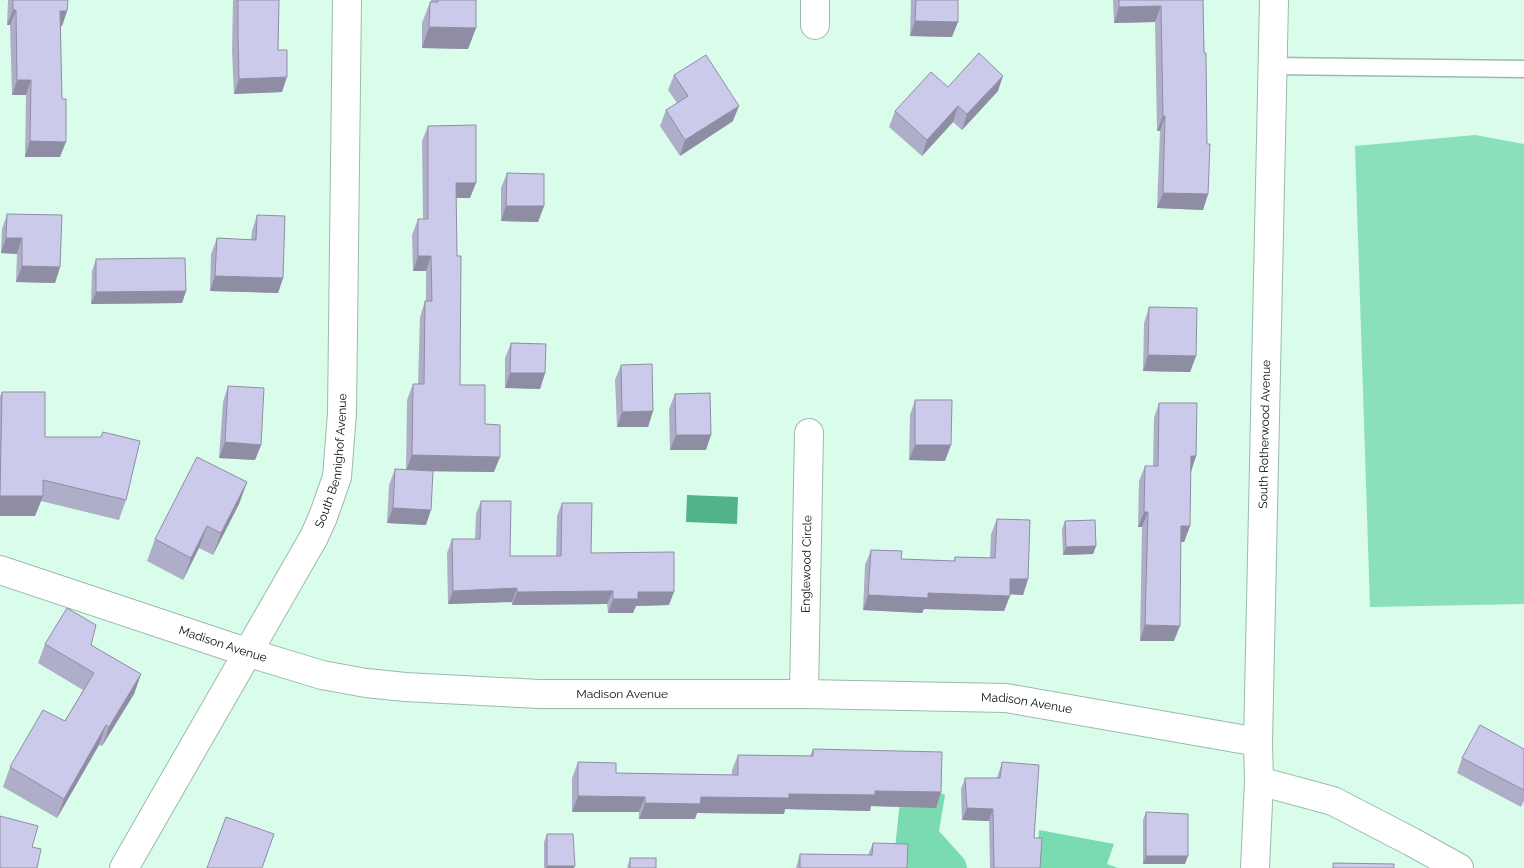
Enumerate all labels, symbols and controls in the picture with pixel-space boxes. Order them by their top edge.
street label: South Rotherwood Avenue [1256,360,1273,509]
street label: South Bennighof Avenue [312,393,349,530]
street label: Englewood Circle [799,515,814,613]
street label: Madison Avenue [177,623,269,665]
street label: Madison Avenue [576,687,668,701]
street label: Madison Avenue [981,691,1073,716]

